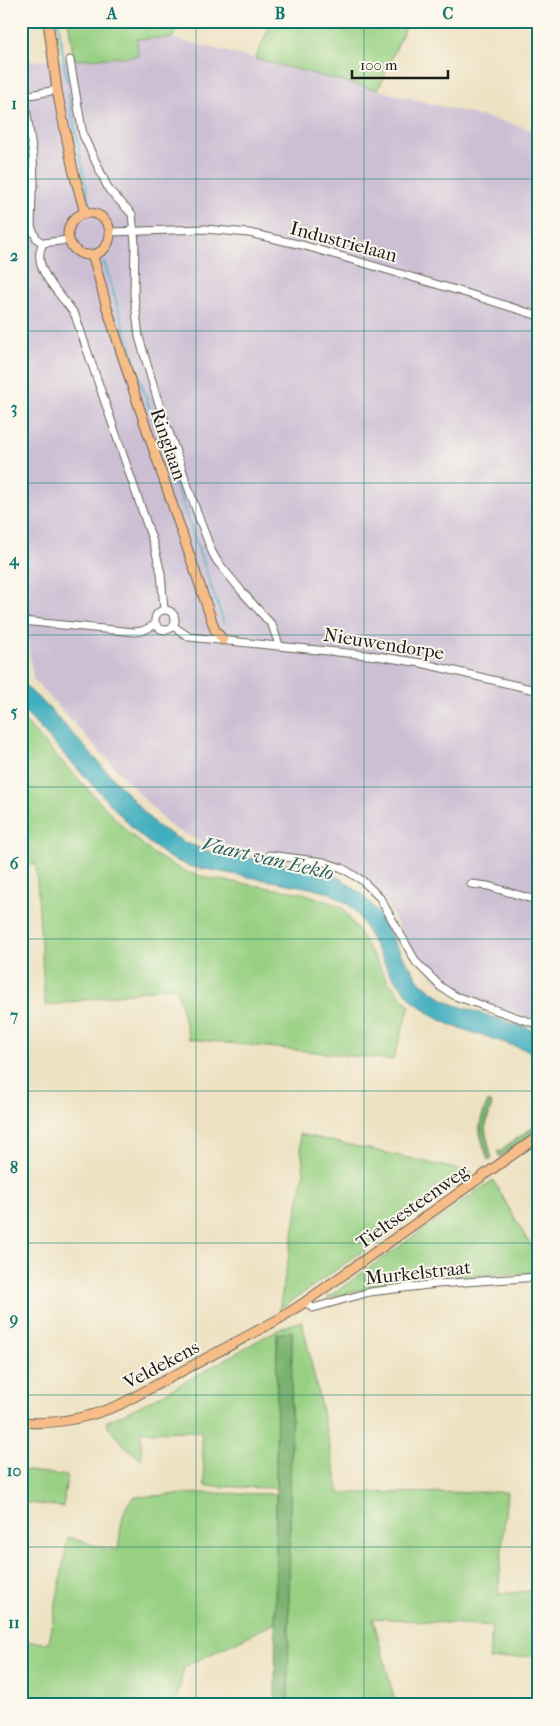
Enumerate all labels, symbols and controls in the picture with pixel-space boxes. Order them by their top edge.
text: A [106,4,118,23]
text: B [275,4,285,23]
text: C [443,4,454,23]
scale bar [352,48,449,80]
text: 100 m [360,56,398,74]
text: 1 [11,94,17,113]
street label: Industrielaan [288,217,400,267]
text: 2 [10,246,18,265]
text: 3 [11,398,17,418]
street label: Ringlaan [146,406,191,483]
text: 4 [8,550,20,570]
street label: Nieuwendorpe [322,624,446,664]
text: 5 [11,702,18,721]
water label: Vaart van Eeklo [200,832,336,885]
text: 6 [10,854,19,873]
text: 7 [9,1006,18,1025]
text: 8 [10,1158,18,1177]
street label: Tieltsesteenweg [352,1159,474,1254]
street label: Murkelstraat [364,1256,472,1289]
text: 9 [9,1309,18,1329]
street label: Veldekens [119,1336,203,1394]
text: 10 [7,1461,21,1480]
text: 11 [8,1613,20,1632]

